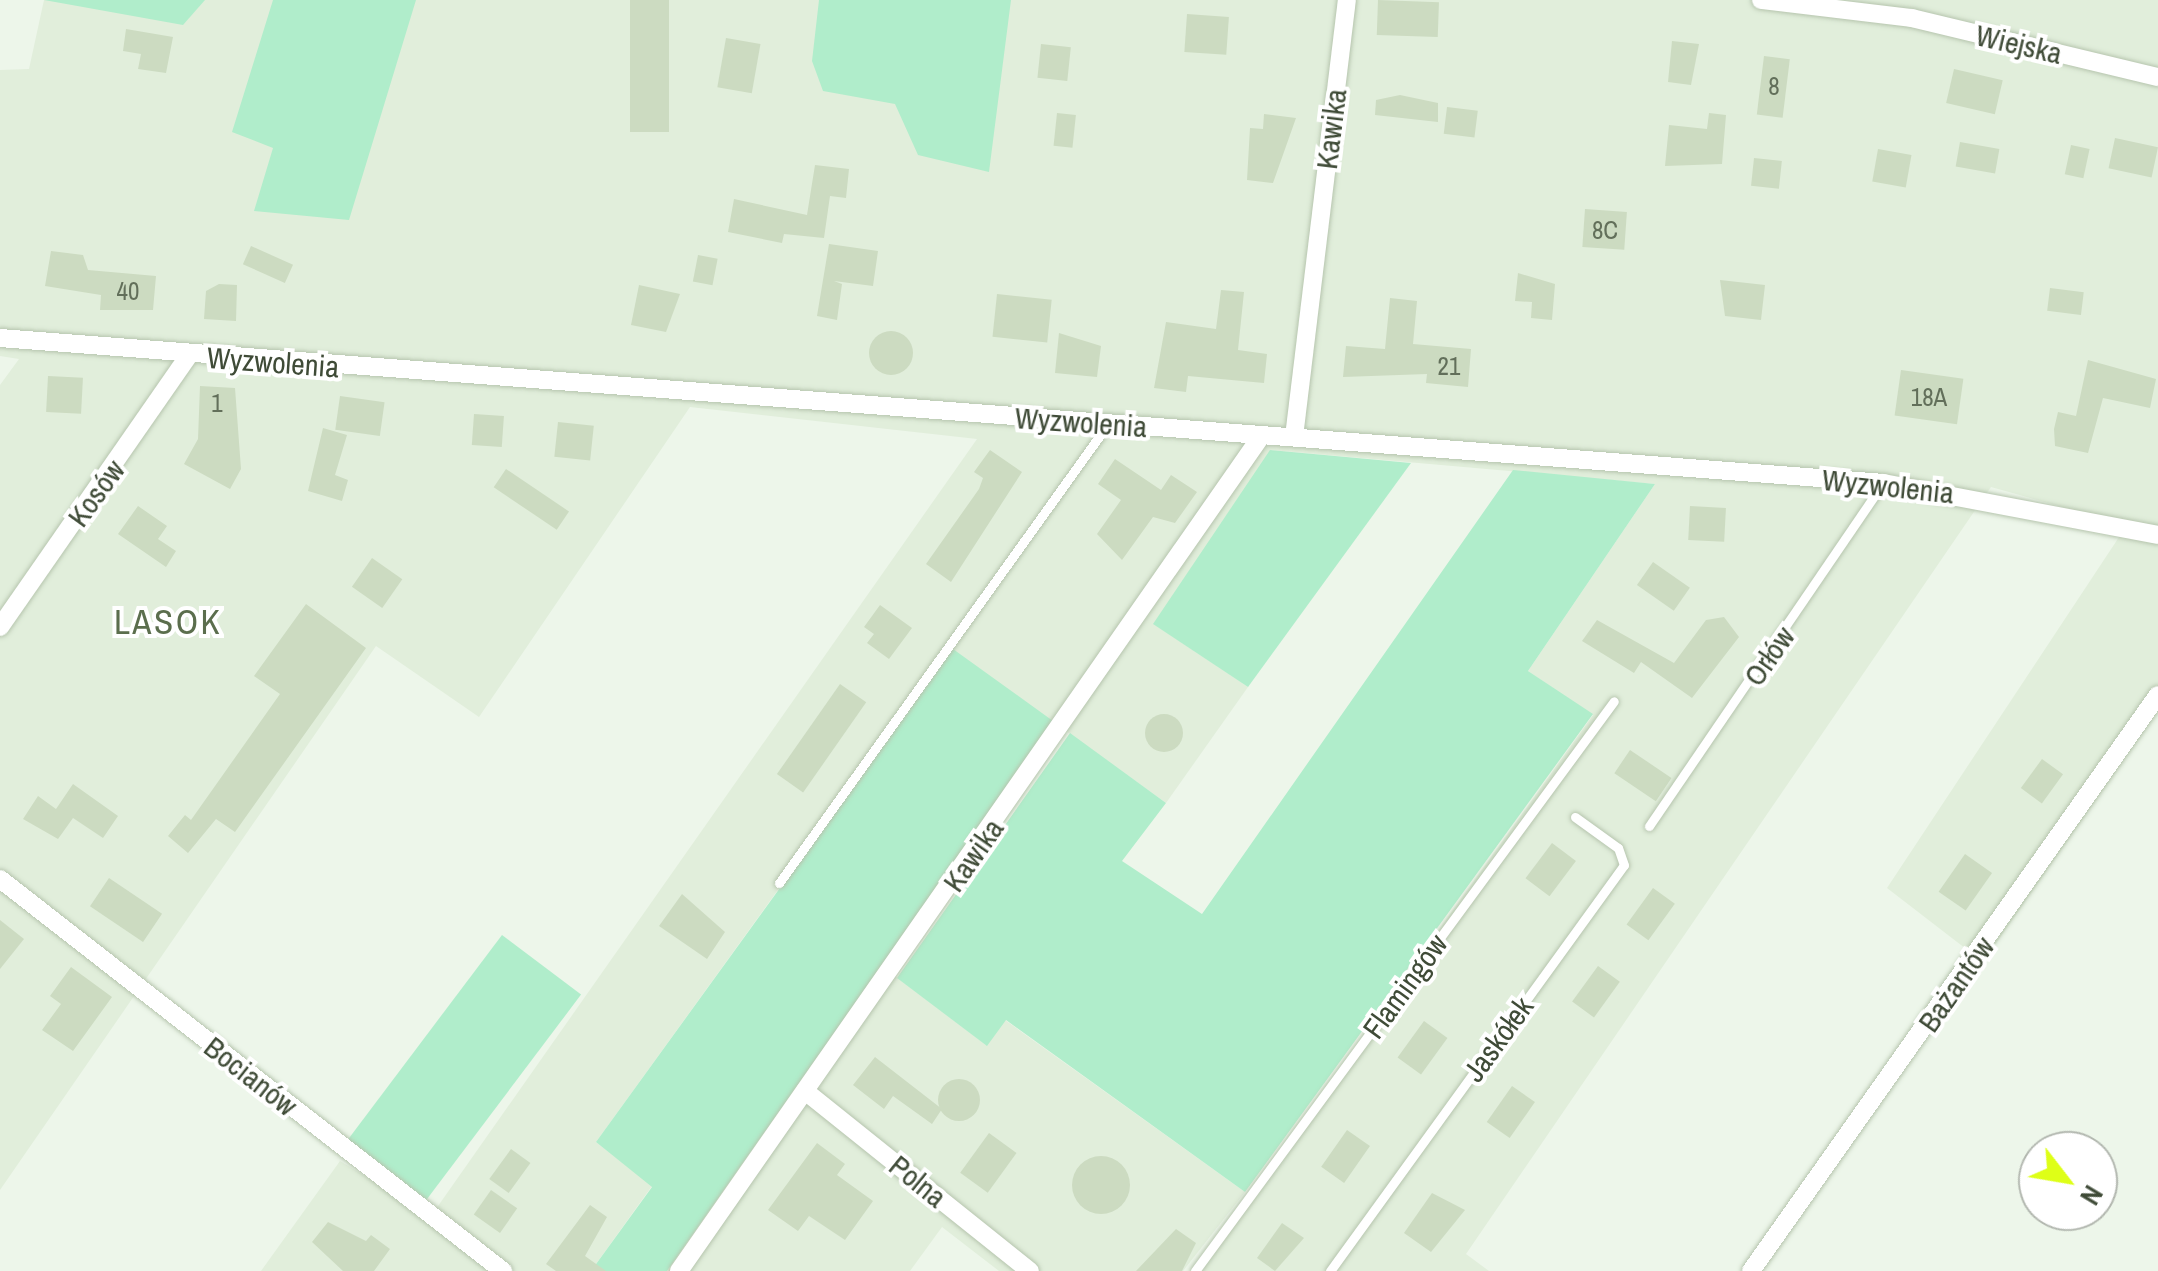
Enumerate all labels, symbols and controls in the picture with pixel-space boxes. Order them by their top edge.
street label: Wiejska [1972,17,2066,71]
house number: 8 [1768,71,1780,101]
street label: Kawika [1308,87,1354,171]
house number: 8C [1592,215,1618,245]
house number: 40 [117,276,139,306]
street label: Wyzwolenia [206,339,340,385]
house number: 21 [1438,351,1460,381]
house number: 18A [1911,382,1947,412]
house number: 1 [211,388,223,418]
street label: Wyzwolenia [1014,399,1148,445]
street label: Kosów [60,453,132,533]
street label: Wyzwolenia [1820,461,1956,511]
district label: LASOK [114,601,222,643]
street label: Orłów [1736,619,1802,693]
street label: Kawika [935,812,1011,898]
street label: Flamingów [1355,927,1455,1045]
street label: Bażantów [1910,929,2002,1039]
street label: Jaskółek [1455,990,1541,1088]
street label: Bocianów [197,1029,305,1123]
north arrow [2018,1131,2118,1231]
street label: Polna [882,1147,954,1215]
text: N [2071,1179,2113,1212]

